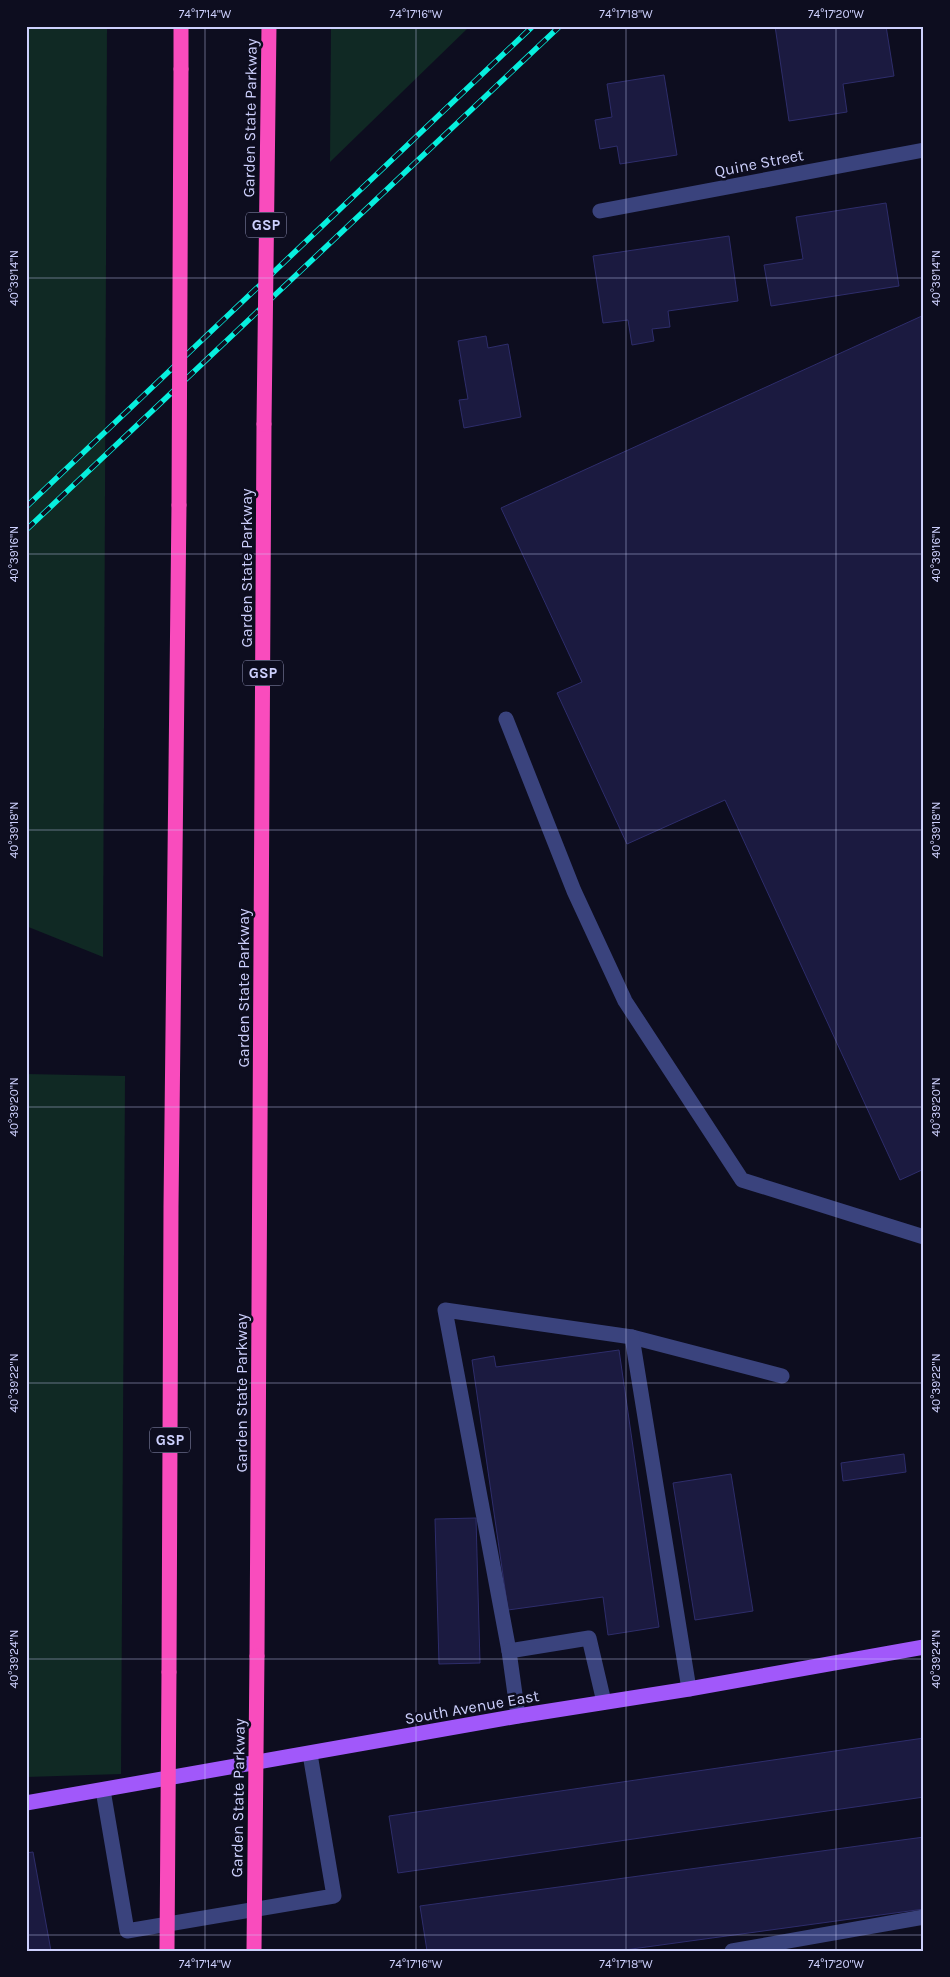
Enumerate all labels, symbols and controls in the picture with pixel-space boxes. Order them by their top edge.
text: 74°17'14"W [179,7,232,21]
text: 74°17'16"W [390,7,443,21]
text: 74°17'18"W [599,7,653,21]
text: 74°17'20"W [808,7,864,21]
street label: Garden State Parkway [239,38,261,198]
street label: Quine Street [713,145,805,181]
road number: GSP [246,212,286,238]
text: 40°39'14"N [7,250,21,306]
text: 40°39'14"N [929,250,943,306]
street label: Garden State Parkway [237,488,256,647]
text: 40°39'16"N [7,526,21,582]
text: 40°39'16"N [929,526,943,582]
road number: GSP [243,660,283,686]
text: 40°39'18"N [7,802,21,858]
text: 40°39'18"N [929,802,943,858]
street label: Garden State Parkway [234,908,253,1067]
text: 40°39'20"N [7,1077,21,1137]
text: 40°39'20"N [929,1077,943,1137]
street label: Garden State Parkway [232,1313,251,1472]
text: 40°39'22"N [7,1353,21,1413]
text: 40°39'22"N [929,1353,943,1413]
road number: GSP [150,1428,190,1452]
text: 40°39'24"N [7,1629,21,1689]
text: 40°39'24"N [929,1629,943,1689]
street label: South Avenue East [403,1686,541,1728]
street label: Garden State Parkway [227,1718,249,1878]
text: 74°17'14"W [179,1957,232,1971]
text: 74°17'16"W [390,1957,443,1971]
text: 74°17'18"W [599,1957,653,1971]
text: 74°17'20"W [808,1957,864,1971]

